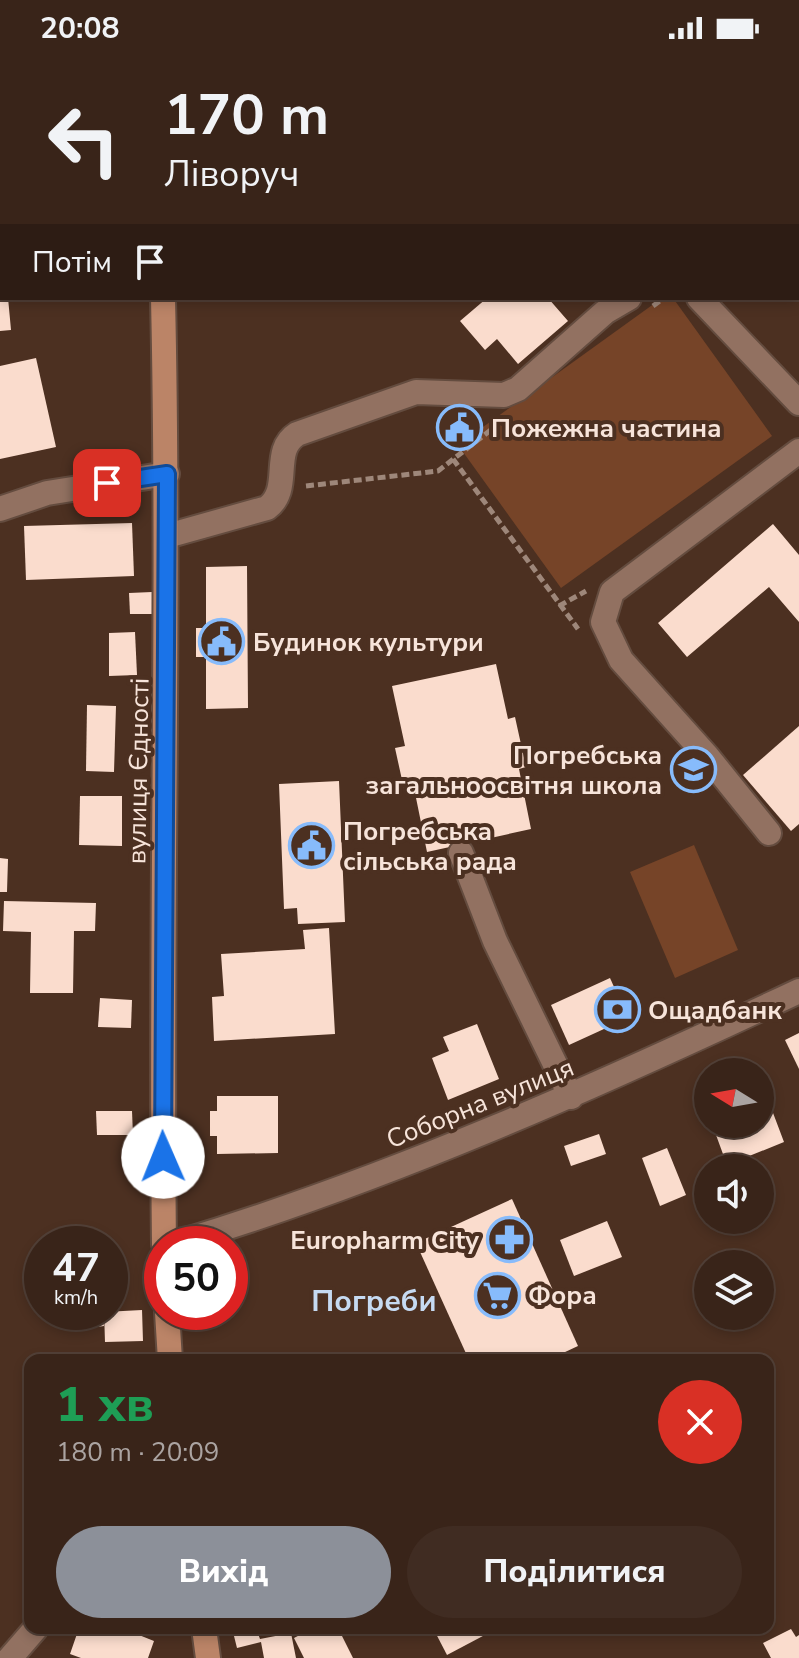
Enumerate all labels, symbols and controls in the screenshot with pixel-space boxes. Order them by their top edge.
text: 20:08 [40,8,119,49]
text: 170 m [164,77,329,154]
icon: left [32,88,136,192]
text: Ліворуч [164,150,299,199]
icon: arrive [128,240,172,284]
text: Потім [32,242,112,283]
public building icon: Пожежна частина [436,404,484,452]
place label: Пожежна частина [491,411,722,446]
pin [73,449,141,517]
icon: arrive [85,461,129,505]
public building icon: Будинок культури [198,618,246,666]
place label: Будинок культури [253,625,484,660]
street label: вулиця Єдності [119,678,158,865]
place label: Погребська загальноосвітня школа [366,738,662,803]
school or university icon: Погребська загальноосвітня школа [669,746,717,794]
place label: Погребська сільська рада [343,814,517,879]
public building icon: Погребська сільська рада [288,822,336,870]
bank icon: Ощадбанк [593,986,641,1034]
place label: Ощадбанк [648,993,782,1028]
street label: Соборна вулиця [381,1050,579,1157]
north arrow [694,1058,774,1138]
map controls [694,1058,774,1330]
position arrow [121,1115,205,1199]
button: sound [694,1154,774,1234]
pharmacy icon: Europharm City [486,1216,534,1264]
place label: Europharm City [290,1223,479,1258]
speed limit sign: 50 [144,1226,248,1330]
text: 47 [52,1241,100,1295]
button: layers [694,1250,774,1330]
supermarket icon: Фора [473,1271,521,1319]
place label: Фора [528,1278,597,1313]
district label: Погреби [311,1281,437,1322]
text: km/h [54,1284,98,1311]
text: 1 хв [56,1372,154,1438]
button: close [658,1380,742,1464]
text: 180 m · 20:09 [56,1435,219,1470]
button: Вихід [56,1526,391,1618]
button: Поділитися [407,1526,742,1618]

